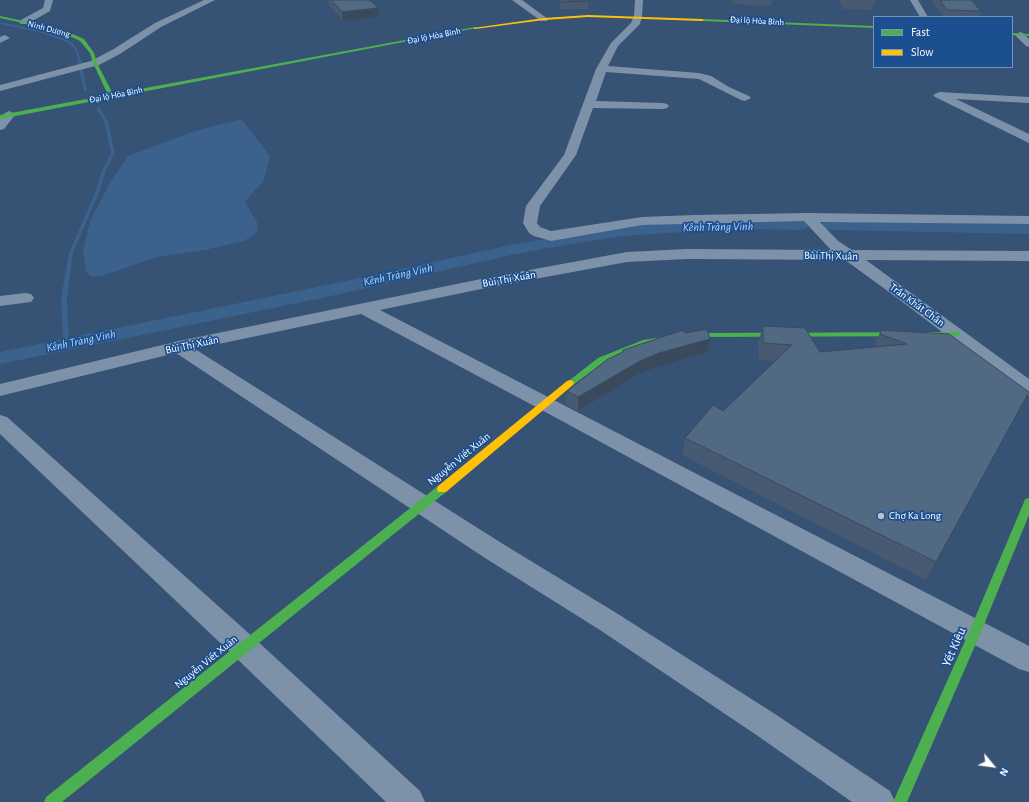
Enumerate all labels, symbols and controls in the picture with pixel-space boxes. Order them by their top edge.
street label: Đại lộ Hòa Bình [730,14,784,28]
legend [873,16,1013,68]
street label: Ninh Dương [27,18,71,40]
street label: Đại lộ Hòa Bình [406,26,462,46]
text: Fast [911,26,930,38]
text: Slow [911,46,933,58]
street label: Đại lộ Hòa Bình [88,85,144,105]
water label: Kênh Tràng Vinh [683,219,753,235]
street label: Bùi Thị Xuân [804,249,858,263]
water label: Kênh Tràng Vinh [362,261,434,289]
street label: Bùi Thị Xuân [481,268,537,290]
street label: Trần Khát Chân [887,281,947,329]
water label: Kênh Tràng Vinh [45,327,117,355]
street label: Bùi Thị Xuân [164,333,220,357]
street label: Nguyễn Viết Xuân [425,430,493,488]
place label: Chợ Ka Long [889,509,941,523]
marker: Chợ Ka Long [876,511,886,521]
street label: Yết Kiêu [938,625,970,669]
street label: Nguyễn Viết Xuân [172,633,240,691]
north arrow [973,746,1013,786]
text: N [997,766,1011,778]

